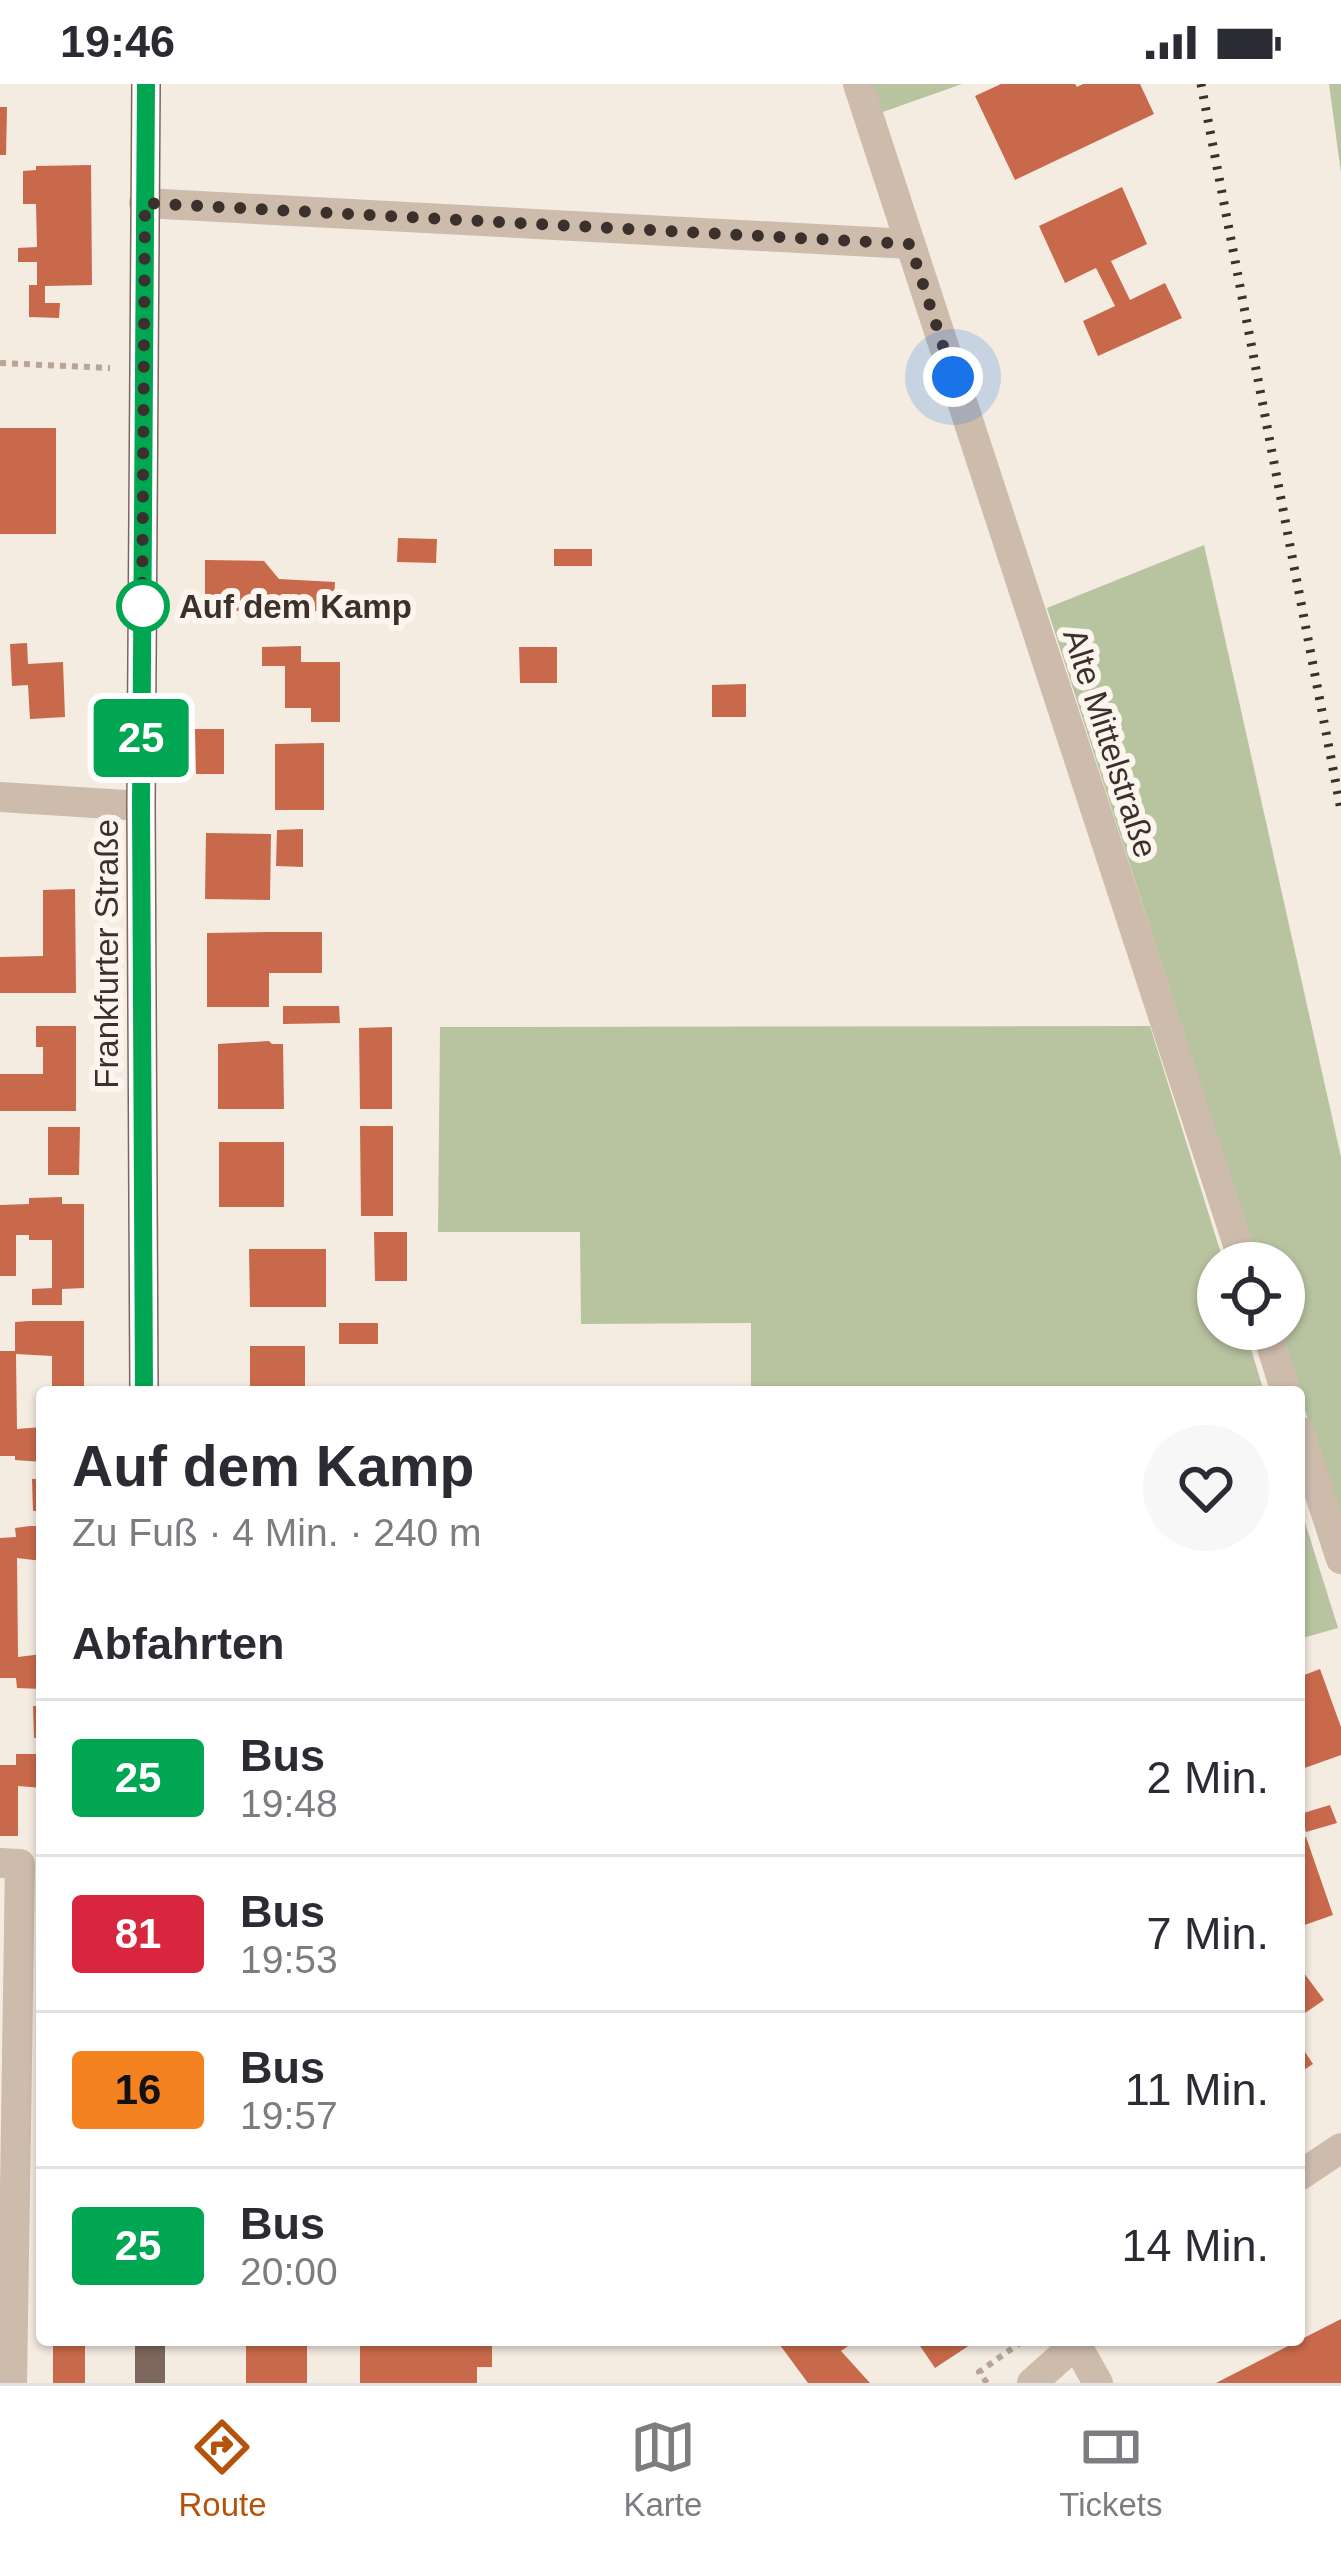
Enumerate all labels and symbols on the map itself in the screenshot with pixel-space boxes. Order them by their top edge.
your location [923,347,983,407]
marker: Auf dem Kamp [118,581,168,631]
place label: Auf dem Kamp [179,588,412,625]
street label: Alte Mittelstraße [1056,624,1165,862]
line badge: 25 [87,699,195,777]
street label: Frankfurter Straße [88,819,125,1089]

